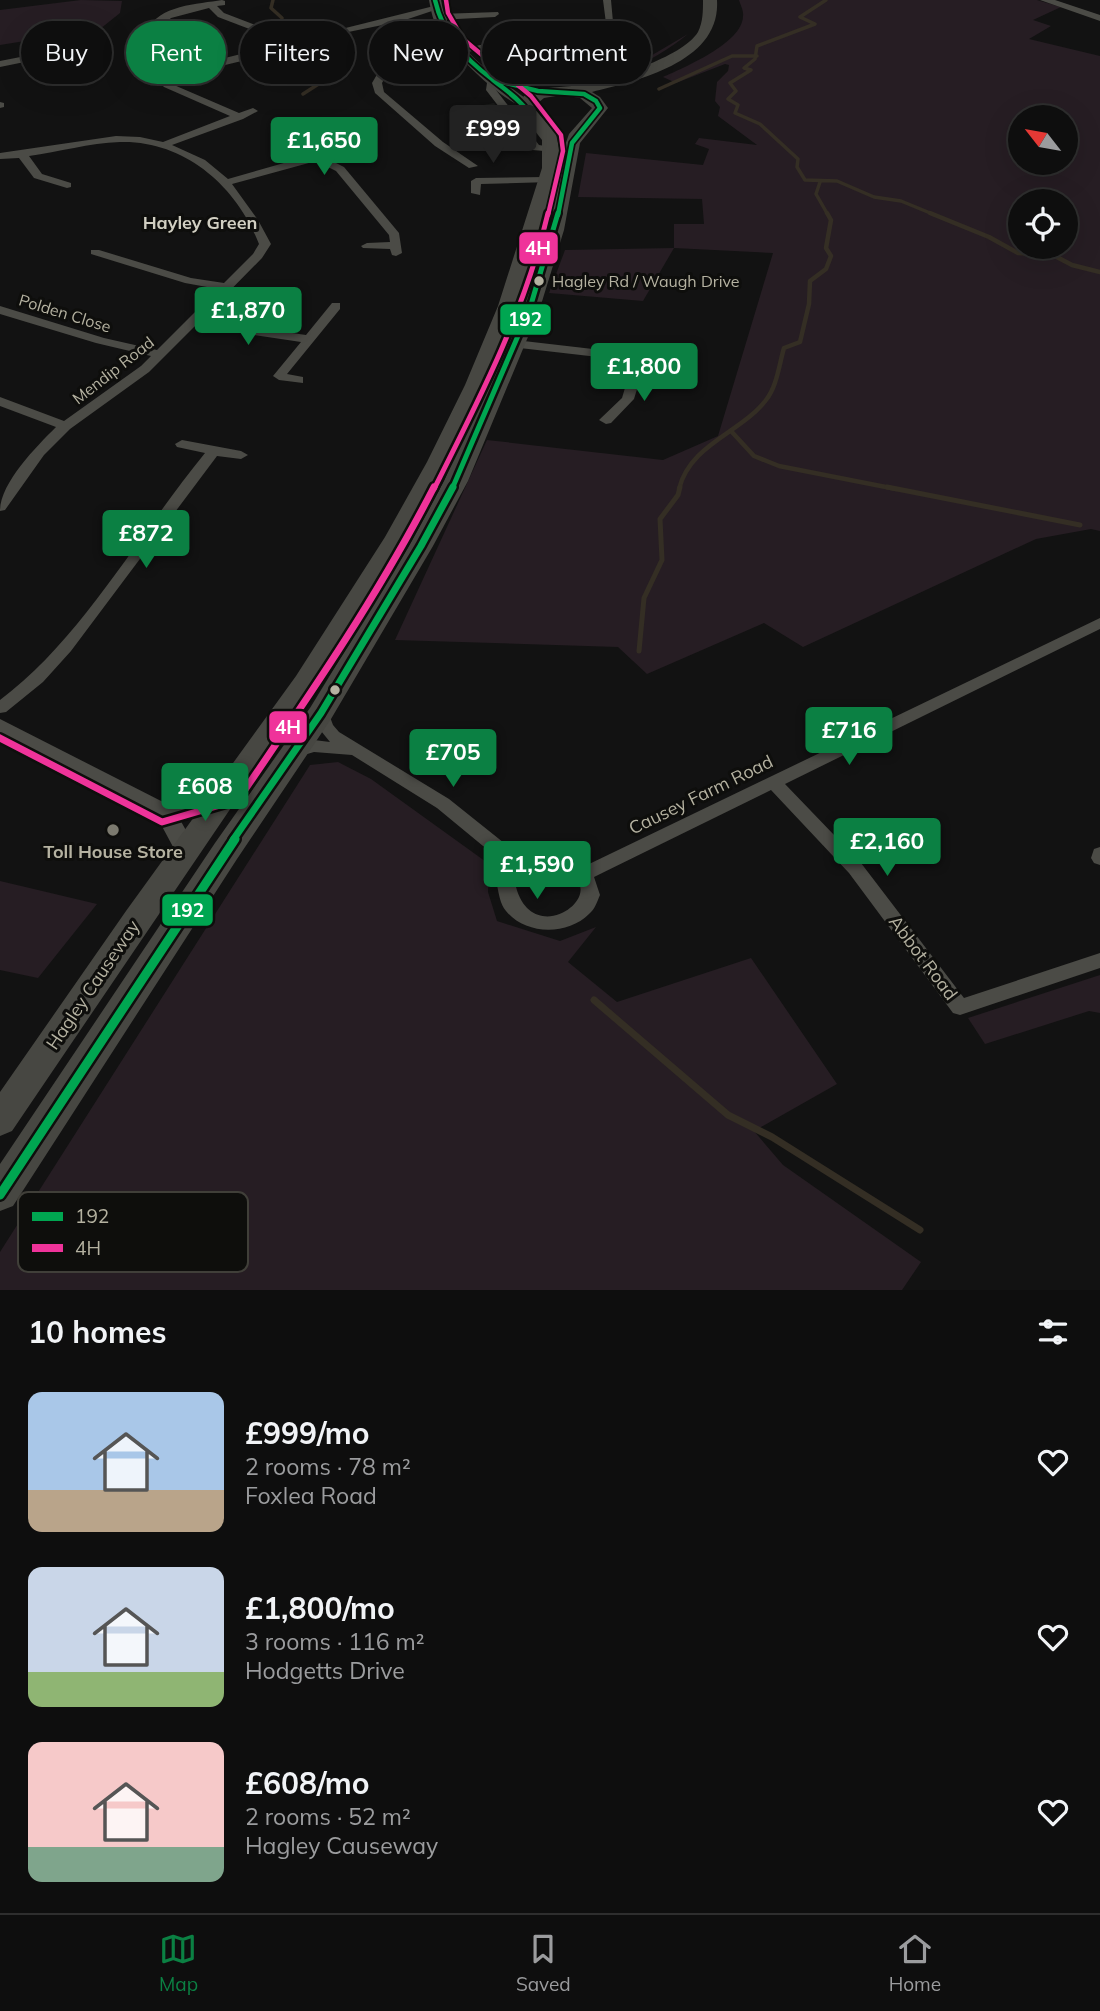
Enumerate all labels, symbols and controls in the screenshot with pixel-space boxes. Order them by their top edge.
chip: Buy [21,21,112,84]
chip: Rent [126,21,226,84]
chip: Filters [240,21,355,84]
chip: New [369,21,468,84]
chip: Apartment [482,21,651,84]
north arrow [1008,105,1078,175]
map controls [1008,105,1078,259]
pin: £999 [452,106,534,165]
text: £999 [465,113,521,142]
pin: £1,650 [267,118,381,177]
text: £1,650 [287,125,361,154]
button: locate [1008,189,1078,259]
district label: Hayley Green [143,211,257,234]
line badge: 4H [518,231,559,265]
text: 4H [525,236,551,260]
place label: Hagley Rd / Waugh Drive [552,271,740,291]
marker: Hagley Rd / Waugh Drive [532,274,546,288]
pin: £1,870 [191,288,305,347]
street label: Polden Close [16,289,114,337]
text: £1,870 [211,295,285,324]
line badge: 192 [499,303,552,336]
text: 192 [508,307,542,331]
street label: Mendip Road [68,332,158,408]
pin: £1,800 [587,344,701,403]
text: £1,800 [607,351,681,380]
pin: £872 [105,510,187,570]
text: £872 [118,518,174,547]
unlabelled marker [328,683,342,697]
pin: £716 [808,708,890,767]
line badge: 4H [268,710,308,744]
text: 4H [275,715,301,739]
text: £716 [821,715,877,744]
pin: £705 [412,730,494,789]
text: £705 [425,737,481,766]
street label: Causey Farm Road [625,750,777,839]
pin: £608 [164,764,246,823]
text: £608 [177,771,233,800]
pin: £2,160 [830,818,944,878]
marker: Toll House Store [105,822,121,838]
text: £2,160 [850,826,924,855]
place label: Toll House Store [43,840,183,863]
pin: £1,590 [480,842,594,901]
text: £1,590 [500,849,574,878]
line badge: 192 [161,893,214,927]
text: 192 [170,898,204,922]
street label: Abbot Road [884,911,963,1005]
street label: Hagley Causeway [41,915,145,1054]
legend [18,1192,248,1272]
text: 192 [75,1204,109,1228]
text: 4H [75,1236,101,1260]
text: 10 homes [28,1313,167,1351]
icon: filters [1034,1313,1072,1351]
text: £999/mo [245,1414,369,1452]
icon: home [84,1420,168,1504]
icon: heart [1034,1443,1072,1481]
text: 2 rooms · 78 m² [245,1452,411,1481]
text: Foxlea Road [245,1481,377,1510]
text: £1,800/mo [245,1589,395,1627]
icon: home [84,1595,168,1679]
icon: heart [1034,1618,1072,1656]
text: 3 rooms · 116 m² [245,1627,425,1656]
text: Hodgetts Drive [245,1656,405,1685]
text: £608/mo [245,1764,369,1802]
icon: home [84,1770,168,1854]
icon: heart [1034,1793,1072,1831]
text: 2 rooms · 52 m² [245,1802,411,1831]
text: Hagley Causeway [245,1831,438,1860]
tab: Map [159,1930,198,1996]
tab: Saved [516,1930,571,1996]
tab: Home [889,1930,941,1996]

